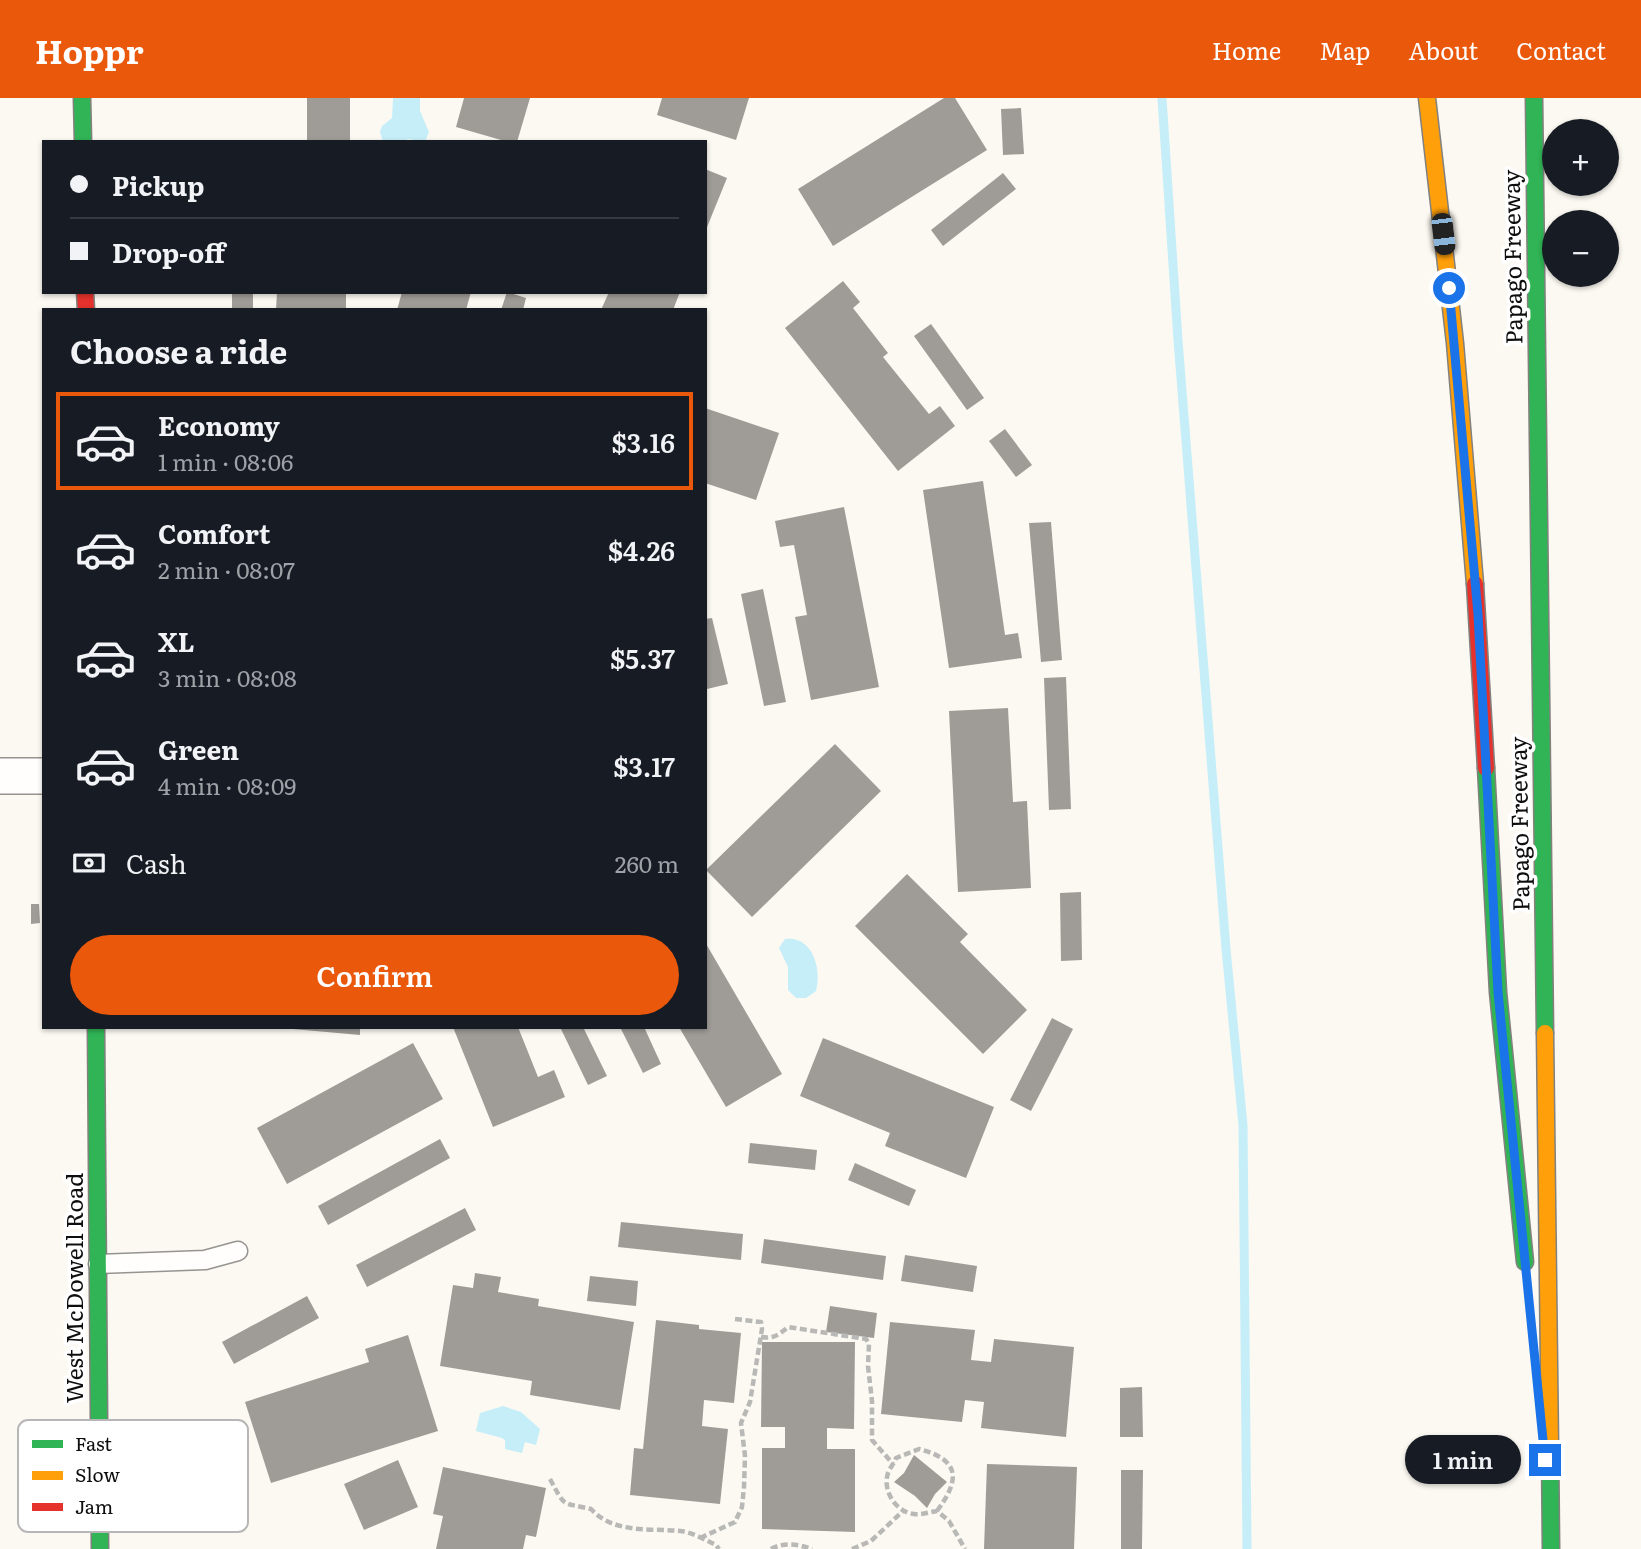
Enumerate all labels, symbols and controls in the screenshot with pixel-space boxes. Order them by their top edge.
text: Hoppr [35,25,144,74]
text: Home [1212,32,1281,67]
text: Map [1319,32,1370,67]
text: About [1408,32,1478,67]
text: Contact [1516,32,1606,67]
map controls [1542,119,1619,287]
button: + [1542,119,1619,196]
text: Pickup [112,165,204,204]
street label: Papago Freeway [1492,169,1530,345]
button: − [1542,210,1619,287]
car [1431,212,1456,256]
text: Drop-off [112,232,225,271]
route start [1433,272,1465,304]
text: Choose a ride [70,326,287,374]
text: Economy [158,405,280,444]
icon: car [74,410,137,473]
text: $3.16 [612,422,675,461]
text: 1 min · 08:06 [158,444,293,478]
text: Comfort [158,513,270,552]
icon: car [74,518,137,581]
text: $4.26 [608,530,675,569]
text: 2 min · 08:07 [158,552,295,586]
text: XL [158,621,195,660]
icon: car [74,626,137,689]
text: $5.37 [610,638,675,677]
text: 3 min · 08:08 [158,660,297,694]
text: Green [158,729,239,768]
icon: car [74,734,137,797]
street label: Papago Freeway [1499,736,1537,912]
text: $3.17 [613,746,675,785]
text: 4 min · 08:09 [158,768,296,802]
text: Cash [126,843,187,882]
icon: cash [70,844,108,882]
text: 260 m [615,846,679,880]
button: Confirm [70,935,679,1015]
street label: West McDowell Road [56,1173,90,1403]
legend [18,1420,248,1532]
text: Fast [75,1429,112,1457]
callout: 1 min [1405,1436,1520,1484]
text: 1 min [1433,1442,1493,1476]
route end [1529,1444,1561,1476]
text: Slow [75,1460,120,1488]
text: Jam [75,1492,113,1520]

